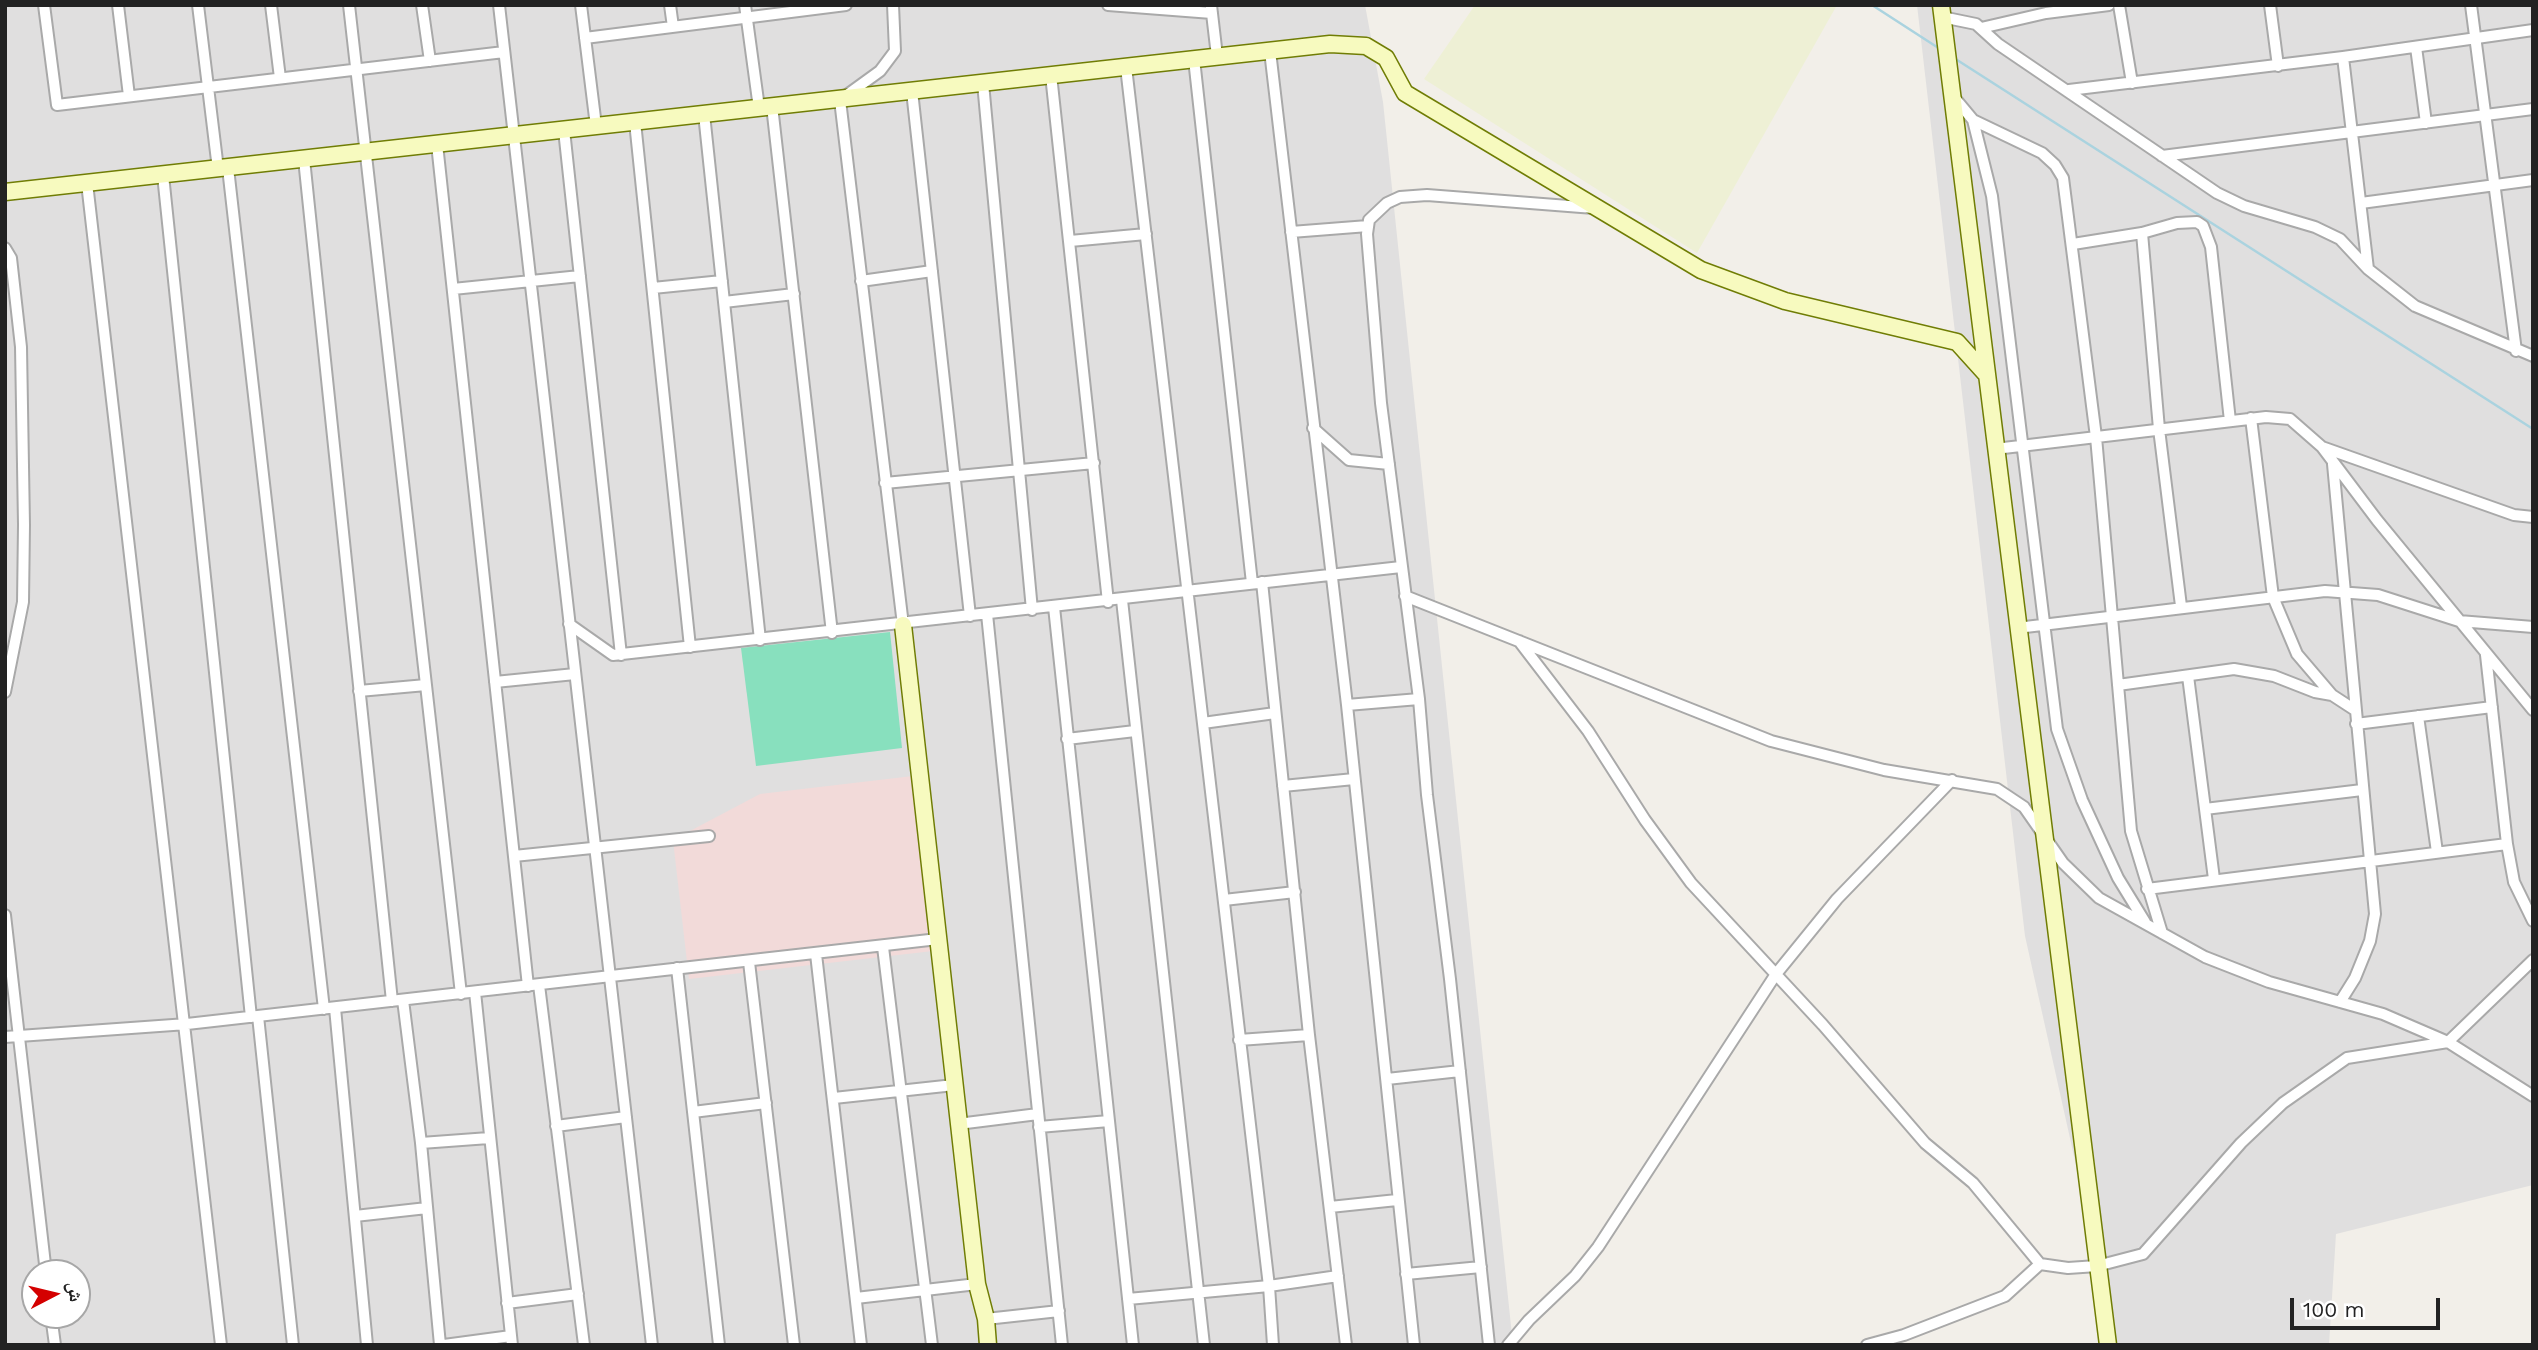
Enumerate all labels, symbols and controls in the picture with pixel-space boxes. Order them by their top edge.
north arrow [21,1259,91,1329]
text: ش [63,1280,88,1303]
scale bar [2293,1284,2444,1328]
text: 100 m [2303,1297,2365,1322]

